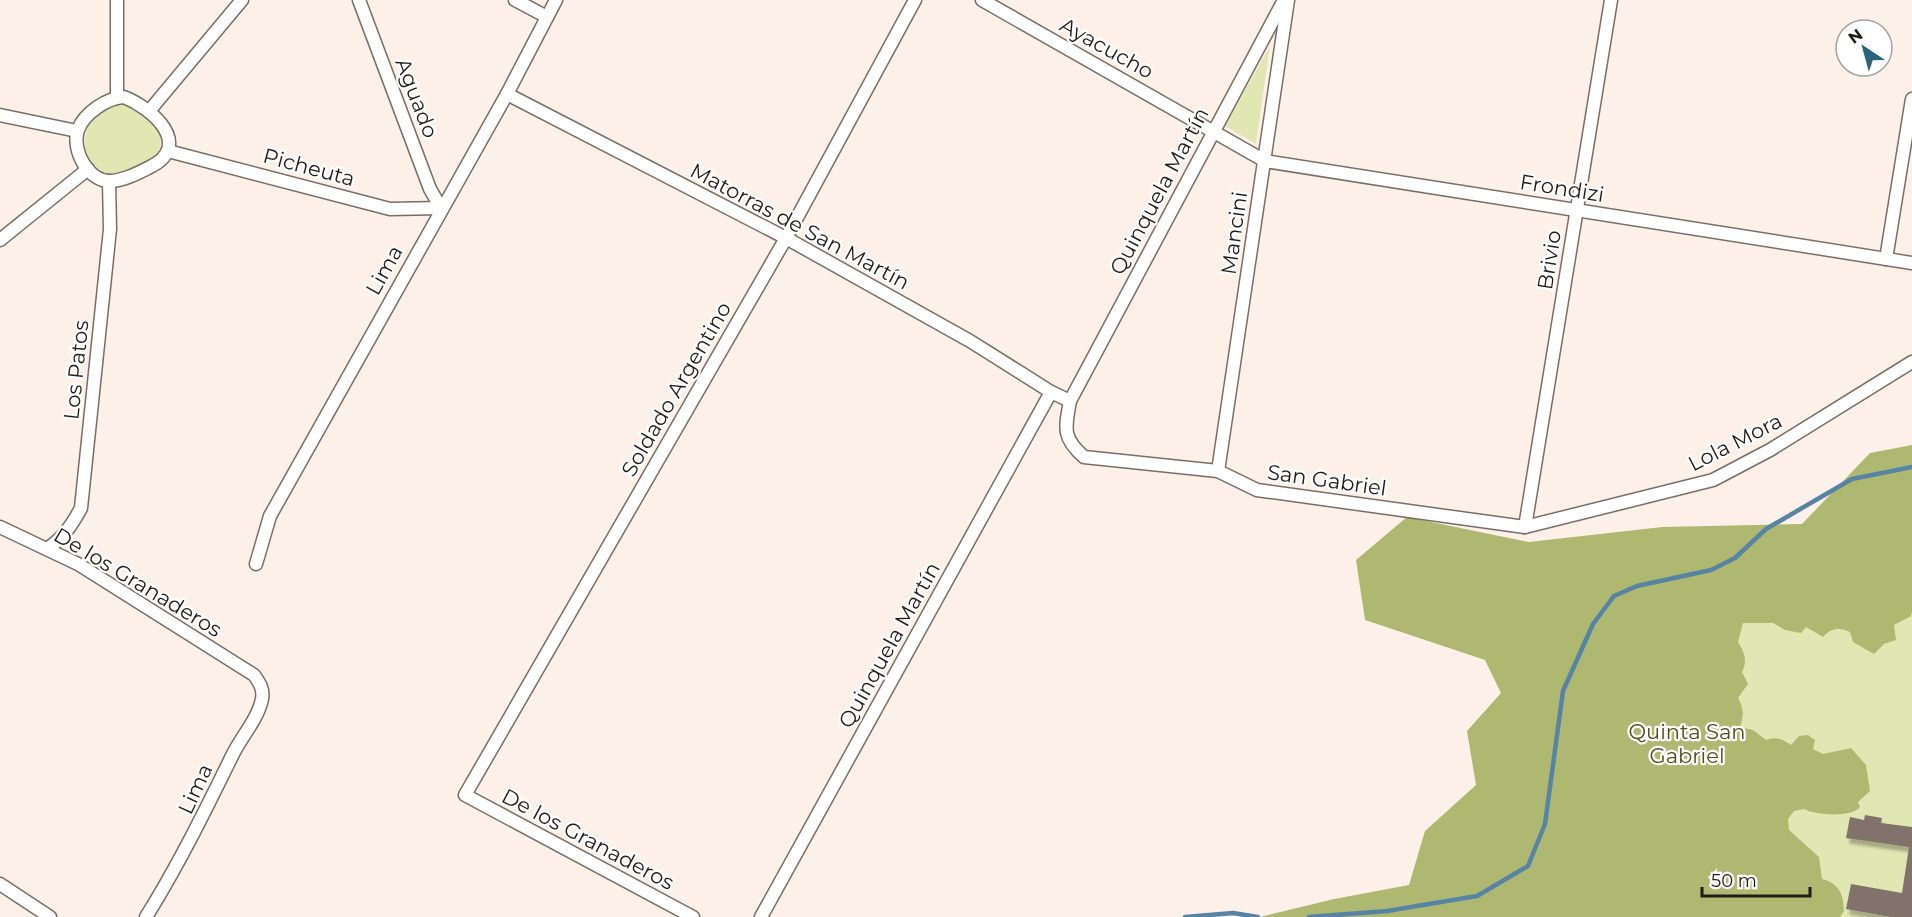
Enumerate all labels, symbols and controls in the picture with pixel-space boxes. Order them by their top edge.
street label: Ayacucho [1056,12,1158,84]
north arrow [1834,18,1894,78]
text: N [1845,25,1866,48]
street label: Aguado [390,55,444,141]
street label: Quinquela Martín [1104,103,1214,279]
street label: Picheuta [260,143,358,191]
street label: Matorras de San Martín [686,158,914,294]
street label: Frondizi [1518,169,1606,207]
street label: Mancini [1216,190,1252,276]
street label: Brivio [1532,228,1566,292]
street label: Lima [360,241,408,299]
street label: Soldado Argentino [616,297,736,481]
street label: Los Patos [58,319,94,421]
street label: Lola Mora [1684,408,1786,476]
street label: San Gabriel [1266,459,1388,501]
street label: De los Granaderos [50,522,226,642]
street label: Quinquela Martín [833,558,945,732]
park label: Quinta San Gabriel [1628,719,1746,768]
street label: Lima [173,760,217,818]
street label: De los Granaderos [498,783,678,895]
scale bar [1702,860,1810,898]
text: 50 m [1711,870,1757,892]

